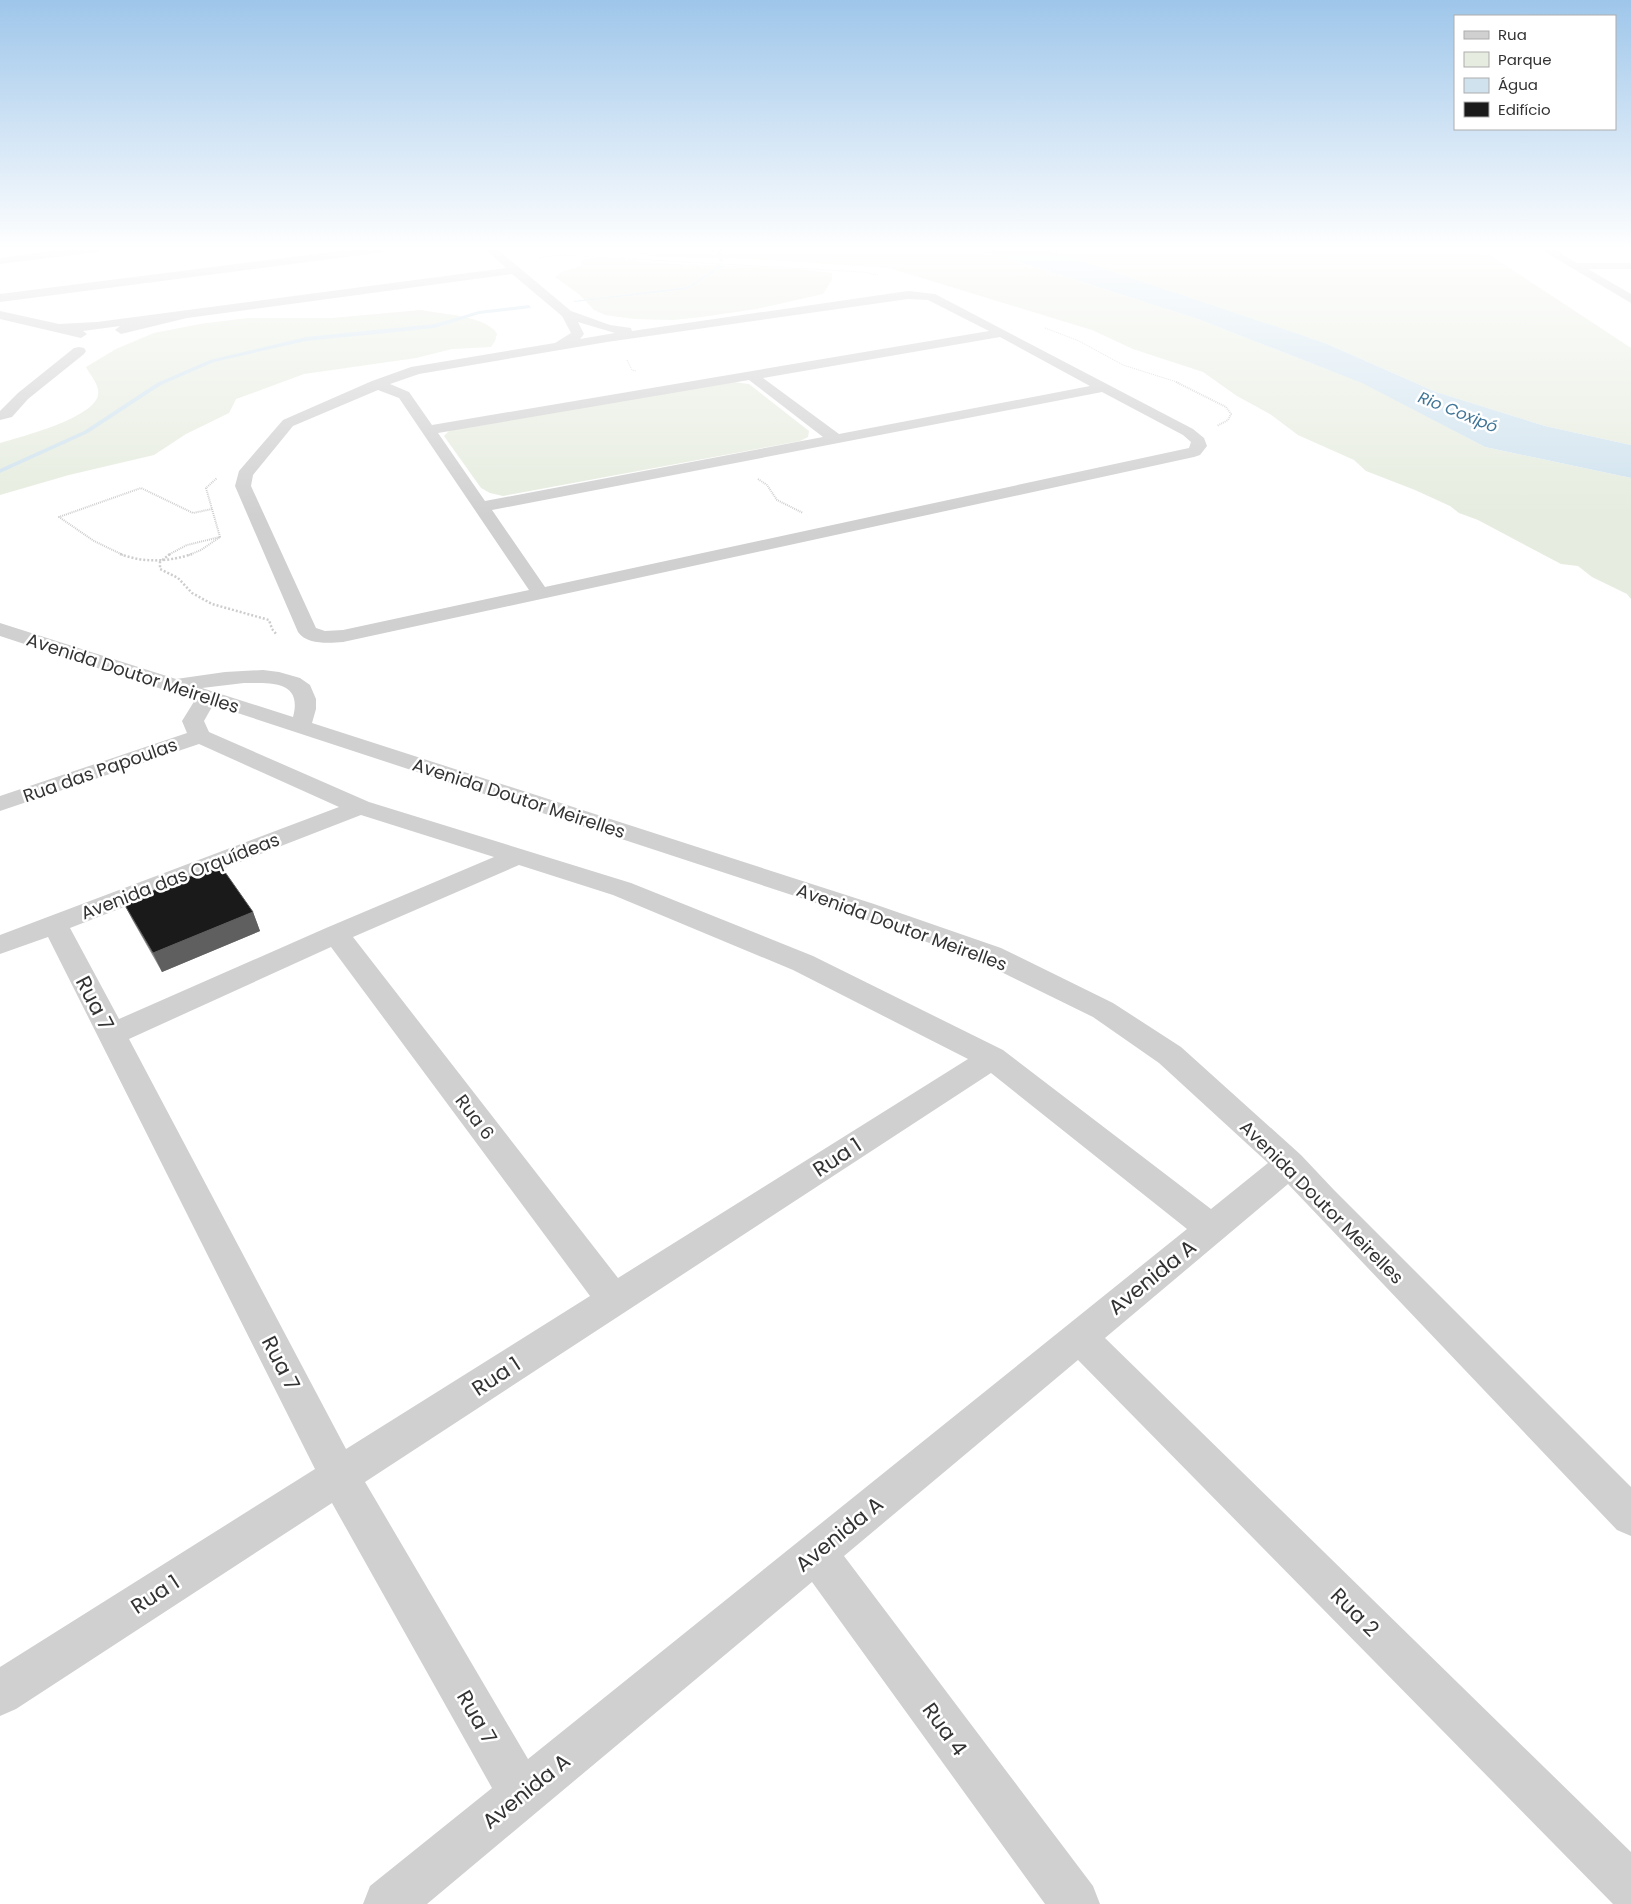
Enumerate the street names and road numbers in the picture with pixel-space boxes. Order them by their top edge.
street label: Avenida Doutor Meirelles [23,627,243,719]
street label: Rua das Papoulas [19,732,181,808]
street label: Avenida Doutor Meirelles [409,752,629,844]
street label: Avenida das Orquídeas [77,827,283,925]
street label: Avenida Doutor Meirelles [793,877,1011,977]
street label: Rua 7 [69,971,121,1035]
street label: Rua 6 [450,1089,500,1145]
street label: Avenida Doutor Meirelles [1235,1115,1409,1289]
street label: Rua 1 [807,1130,867,1184]
street label: Avenida A [1102,1232,1202,1322]
street label: Rua 7 [255,1331,307,1395]
street label: Rua 1 [466,1349,526,1403]
street label: Avenida A [789,1489,889,1579]
street label: Rua 1 [125,1567,185,1621]
street label: Rua 2 [1324,1581,1386,1643]
street label: Rua 7 [450,1685,504,1749]
street label: Rua 4 [916,1697,974,1761]
street label: Avenida A [476,1746,576,1836]

